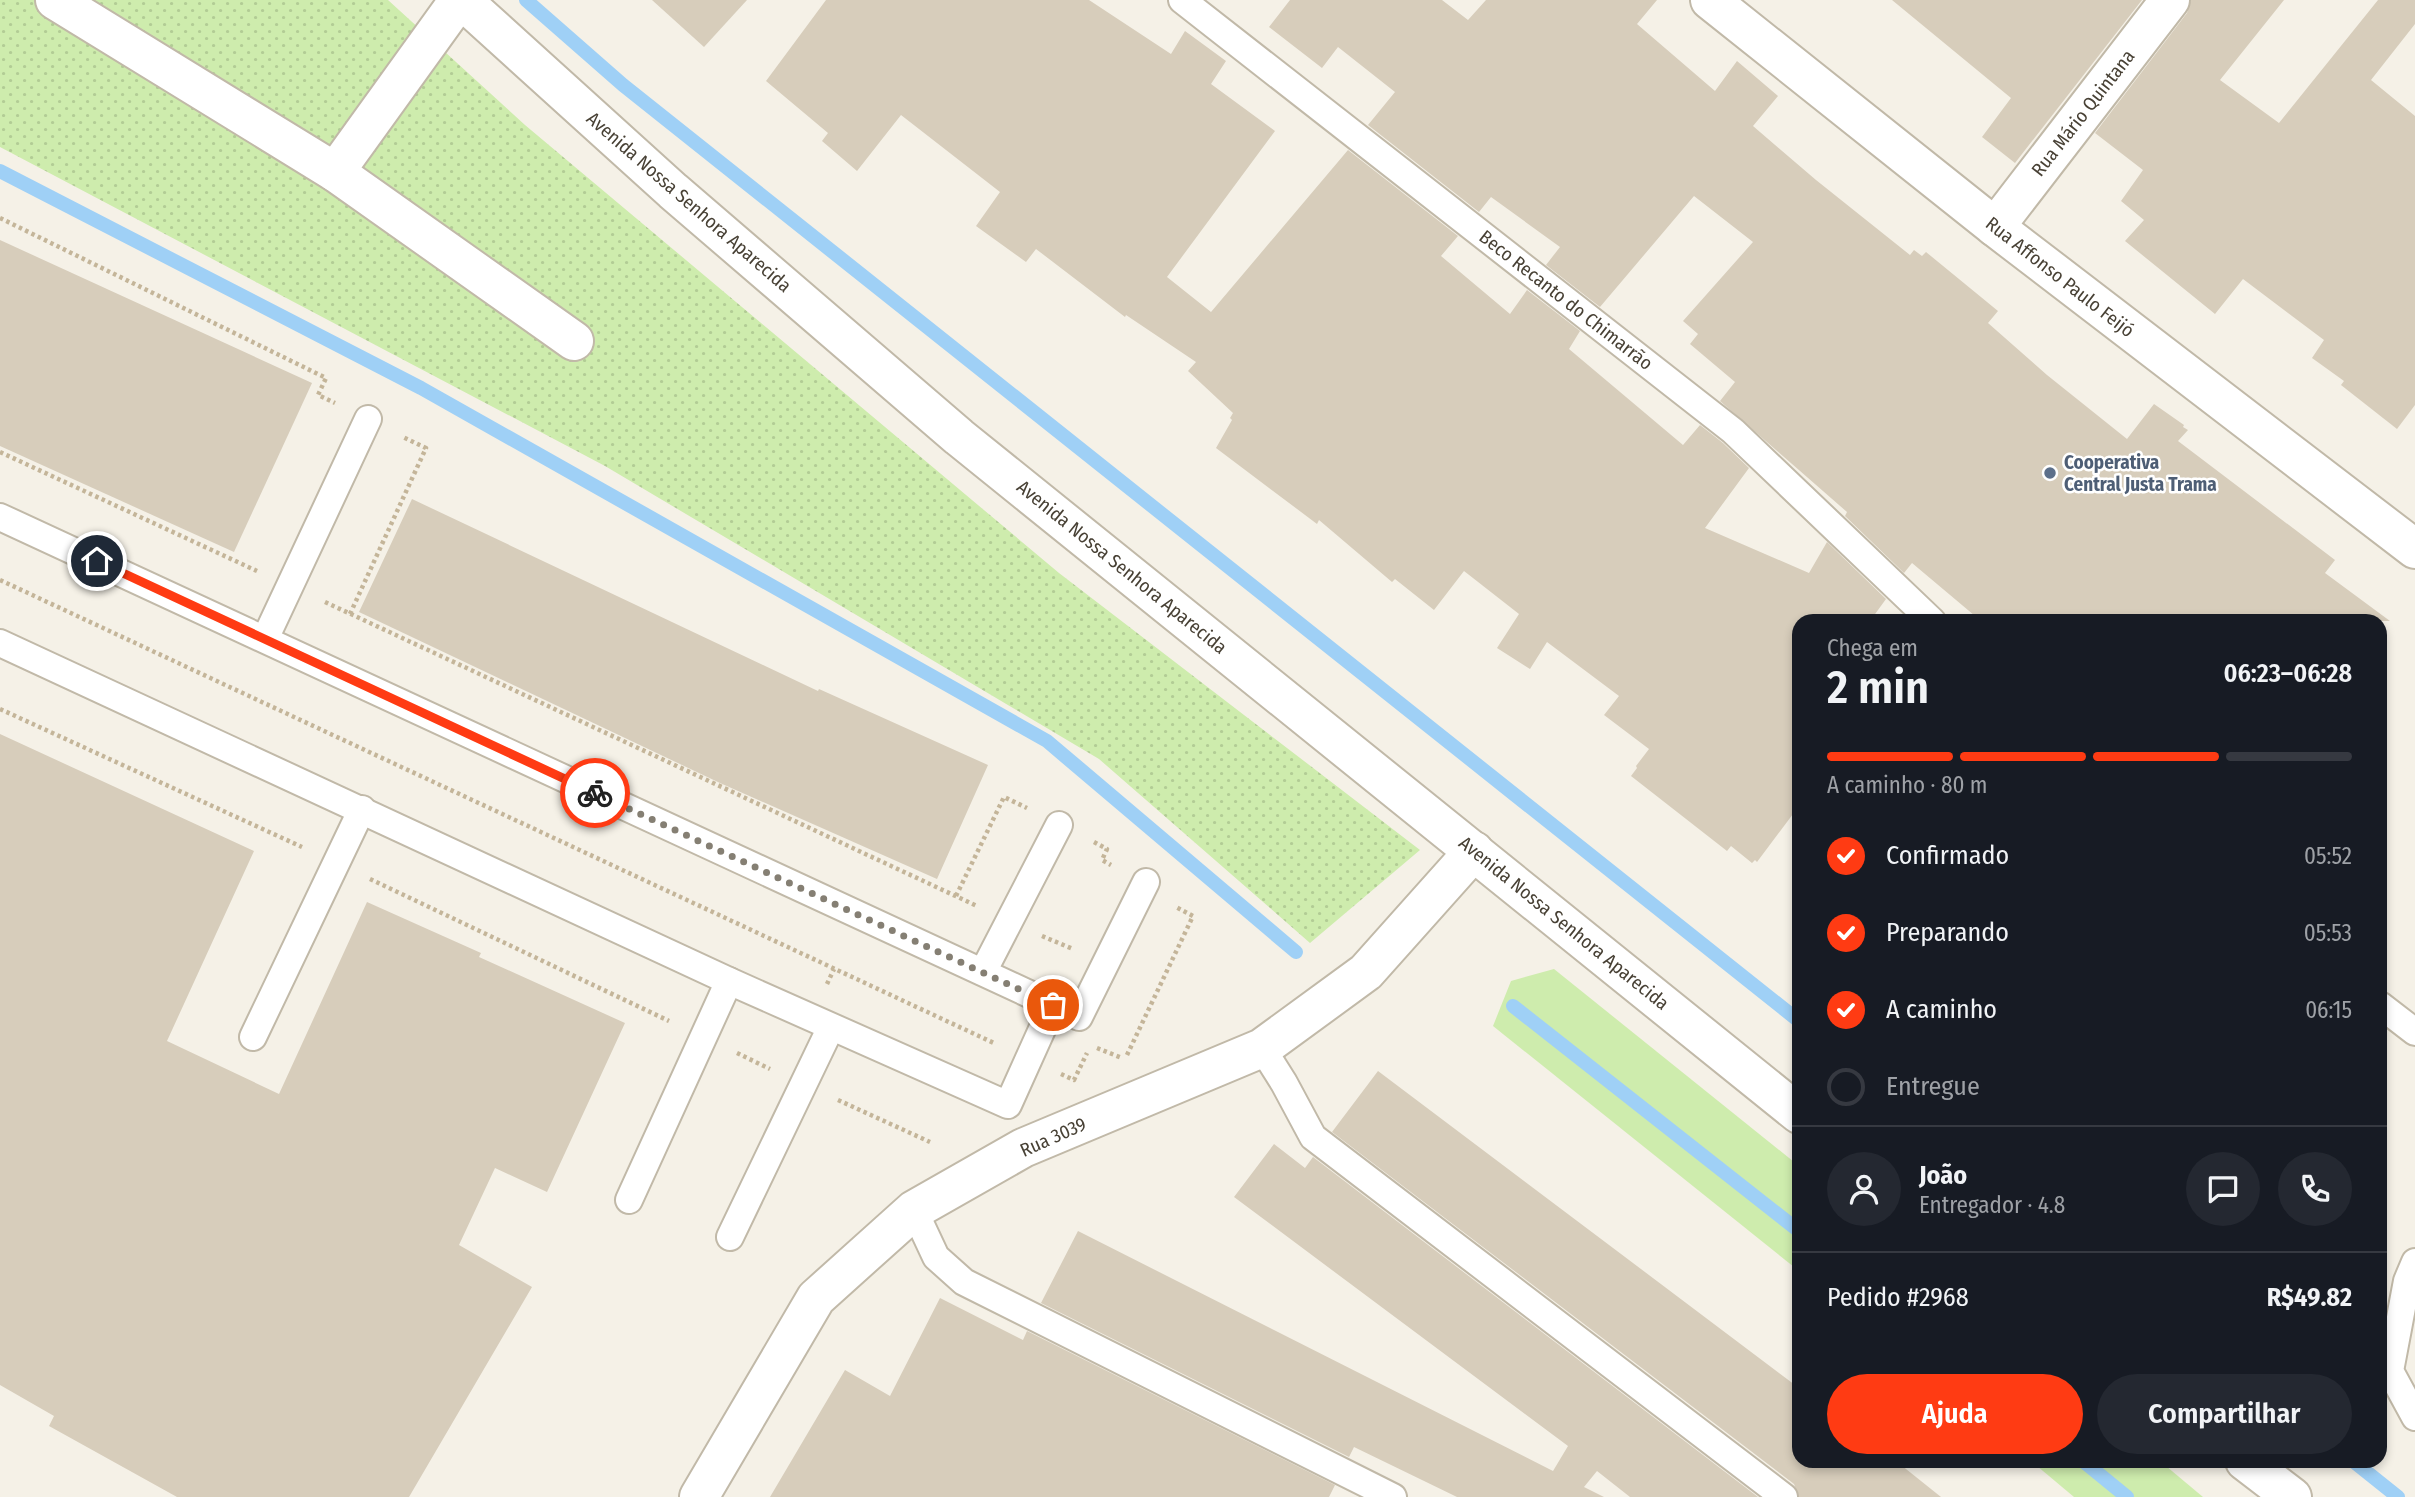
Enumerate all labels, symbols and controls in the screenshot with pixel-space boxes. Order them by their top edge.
street label: Rua Mário Quintana [2026,45,2140,181]
street label: Avenida Nossa Senhora Aparecida [582,107,796,297]
street label: Rua Affonso Paulo Feijó [1981,212,2139,342]
street label: Beco Recanto do Chimarrão [1475,225,1657,375]
place label: Cooperativa Central Justa Trama [2064,451,2217,496]
marker: Cooperativa Central Justa Trama [2042,465,2058,481]
street label: Avenida Nossa Senhora Aparecida [1012,475,1232,659]
pin [67,531,127,591]
icon: home [78,542,116,580]
text: Chega em [1827,634,1918,662]
text: 06:23–06:28 [2223,658,2352,689]
text: 2 min [1827,660,1929,715]
courier [560,758,630,828]
text: A caminho · 80 m [1827,771,1987,799]
icon: bike [576,774,614,812]
street label: Avenida Nossa Senhora Aparecida [1454,831,1674,1015]
icon: check [1827,837,1865,875]
text: Confirmado [1886,840,2009,871]
text: 05:52 [2304,842,2352,870]
icon: check [1827,914,1865,952]
text: Preparando [1886,917,2009,948]
text: 05:53 [2304,919,2352,947]
pin [1023,975,1083,1035]
icon: bag [1034,986,1072,1024]
icon: check [1827,991,1865,1029]
text: A caminho [1886,994,1997,1025]
text: 06:15 [2305,996,2352,1024]
text: Entregue [1886,1071,1980,1102]
street label: Rua 3039 [1016,1112,1090,1162]
button: person [1827,1152,1901,1226]
button: chat [2186,1152,2260,1226]
button: phone [2278,1152,2352,1226]
text: João [1919,1160,1967,1191]
text: Entregador · 4.8 [1919,1191,2065,1219]
text: Pedido #2968 [1827,1282,1969,1313]
text: R$49.82 [2267,1282,2352,1313]
button: Ajuda [1827,1374,2083,1454]
button: Compartilhar [2097,1374,2352,1454]

